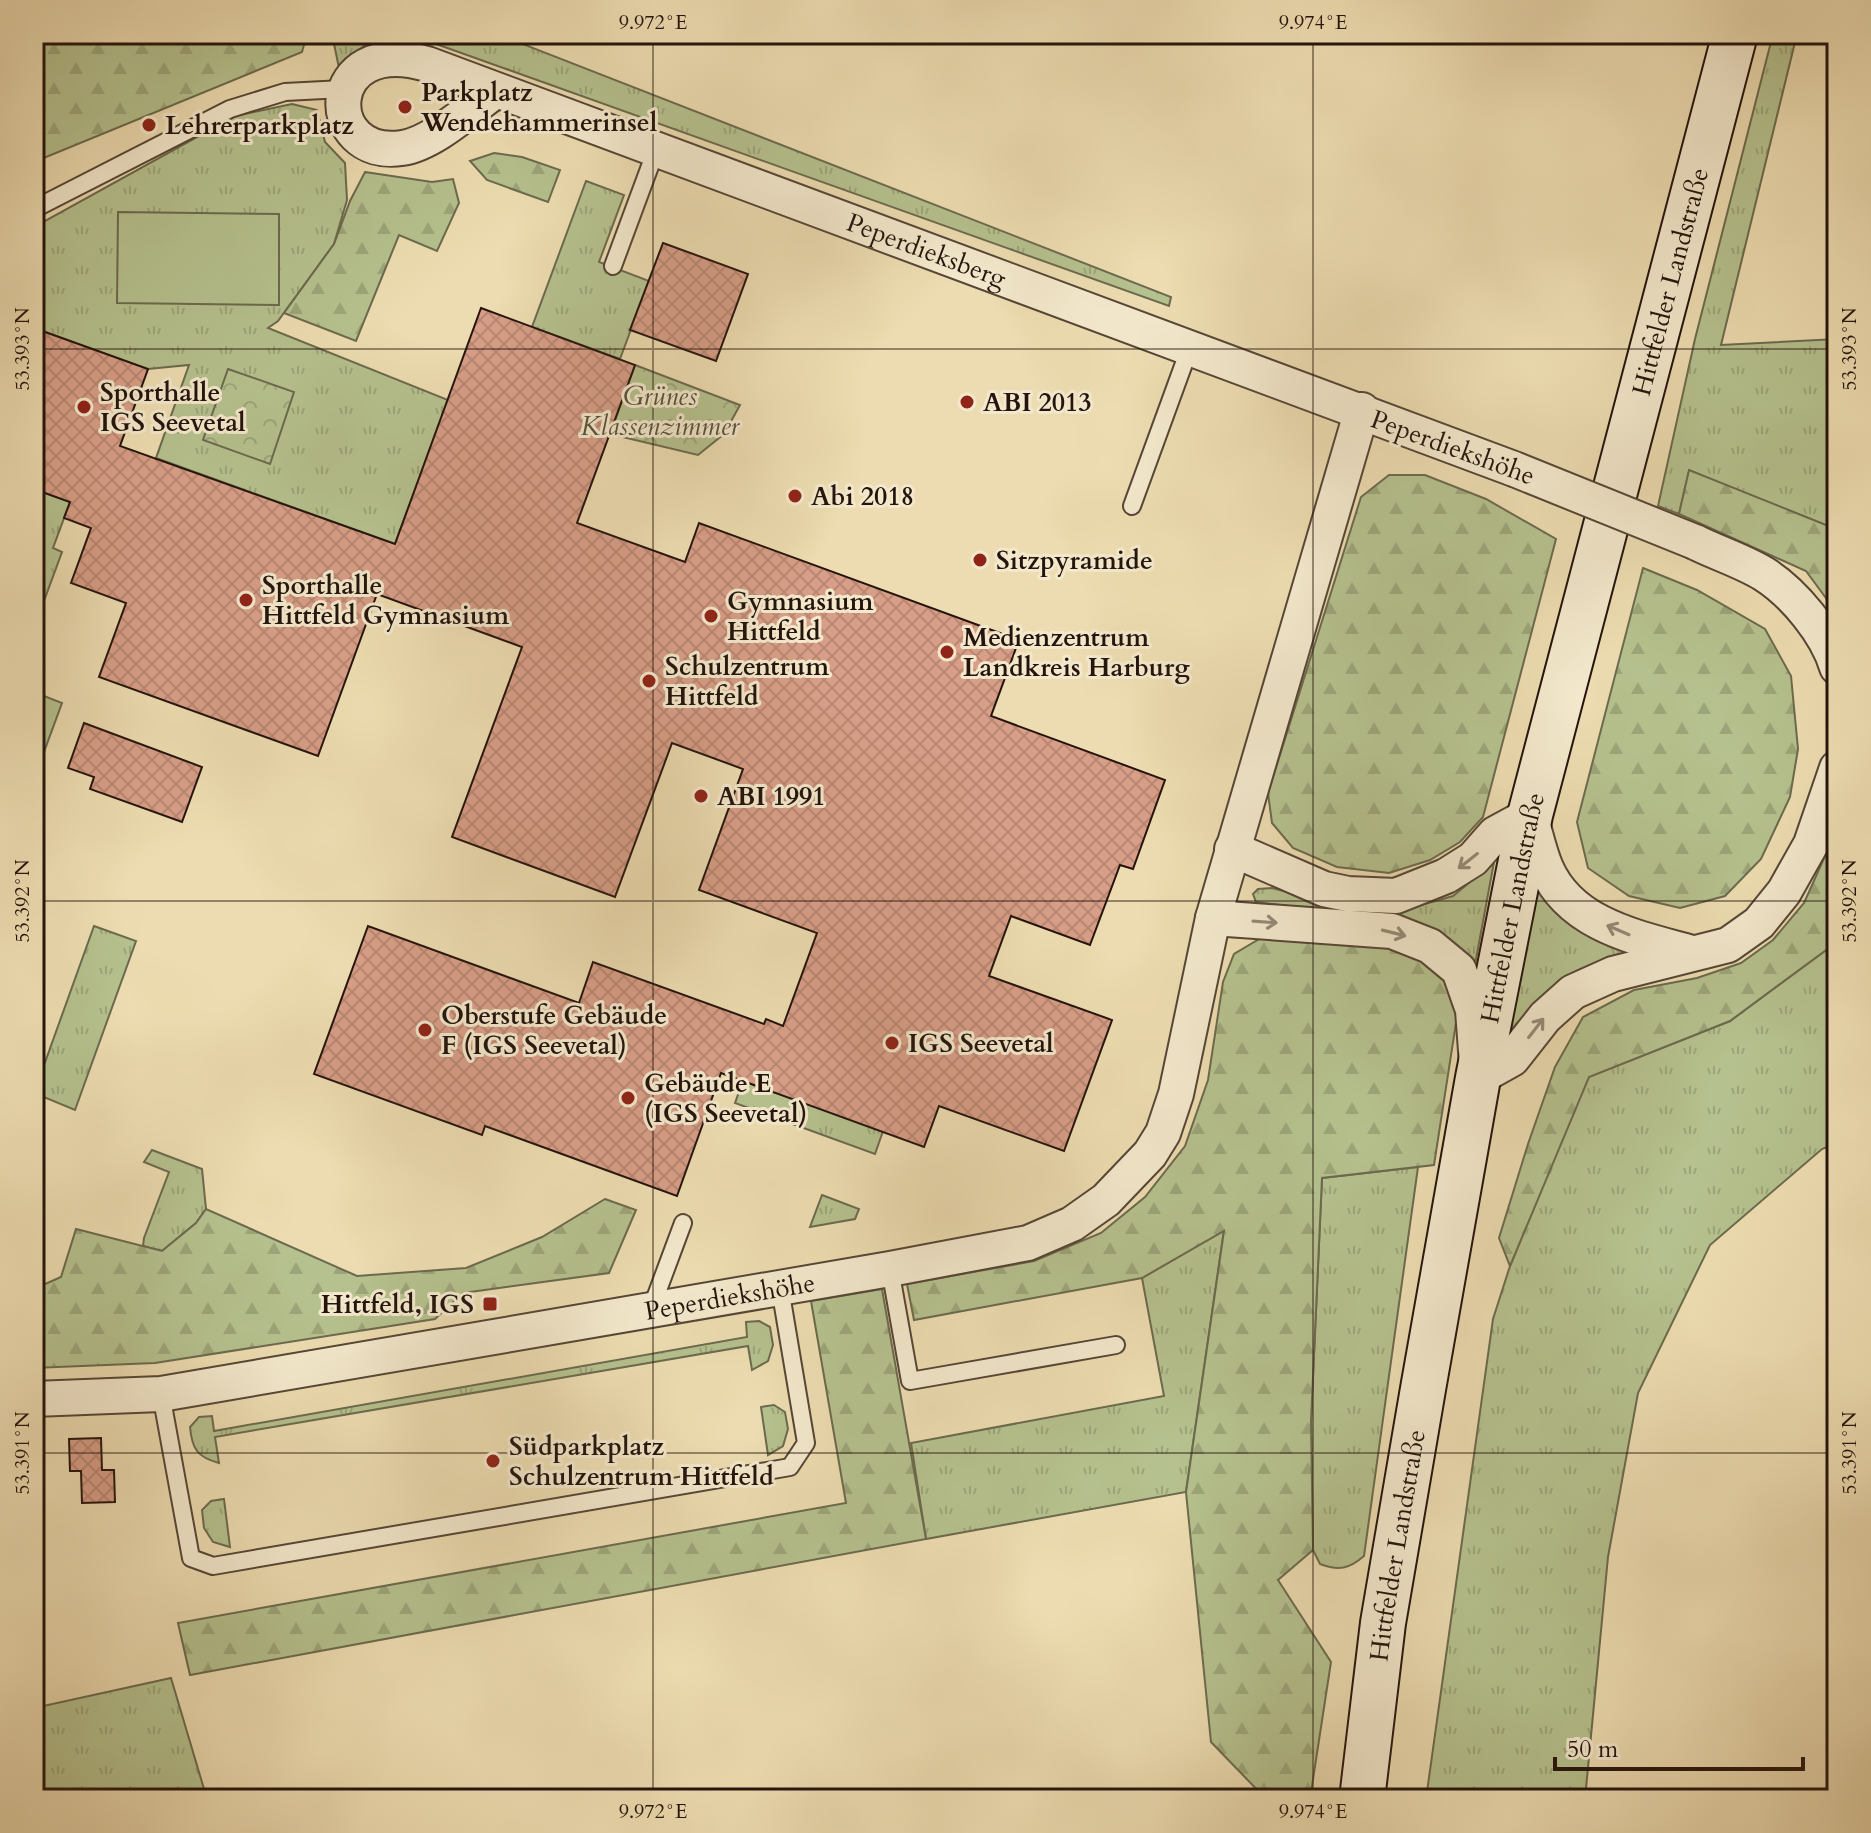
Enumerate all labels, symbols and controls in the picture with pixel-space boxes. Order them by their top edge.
text: 9.972°E [619,9,687,36]
text: 9.974°E [1279,9,1347,36]
place label: Parkplatz Wendehammerinsel [420,75,658,140]
marker: Parkplatz Wendehammerinsel [396,98,414,116]
place label: Lehrerparkplatz [165,108,354,143]
marker: Lehrerparkplatz [140,116,158,134]
street label: Hittfelder Landstraße [1624,164,1717,400]
street label: Peperdieksberg [842,205,1011,296]
text: 53.393°N [9,307,36,391]
text: 53.393°N [1836,307,1863,391]
place label: Sporthalle IGS Seevetal [100,375,246,440]
park label: Grünes Klassenzimmer [581,379,741,444]
place label: ABI 2013 [983,385,1092,420]
marker: ABI 2013 [958,393,976,411]
marker: Sporthalle IGS Seevetal [75,398,93,416]
street label: Peperdiekshöhe [1366,402,1540,493]
place label: Abi 2018 [811,479,914,514]
marker: Abi 2018 [786,487,804,505]
place label: Sitzpyramide [996,543,1153,578]
marker: Sitzpyramide [971,551,989,569]
place label: Sporthalle Hittfeld Gymnasium [262,568,509,633]
place label: Gymnasium Hittfeld [727,584,874,649]
marker: Sporthalle Hittfeld Gymnasium [237,591,255,609]
marker: Gymnasium Hittfeld [702,607,720,625]
place label: Medienzentrum Landkreis Harburg [963,620,1190,685]
marker: Medienzentrum Landkreis Harburg [938,643,956,661]
place label: Schulzentrum Hittfeld [665,649,829,714]
marker: Schulzentrum Hittfeld [640,672,658,690]
place label: ABI 1991 [717,779,826,814]
marker: ABI 1991 [692,787,710,805]
street label: Hittfelder Landstraße [1472,789,1553,1026]
one-way arrow [1458,852,1479,869]
text: 53.392°N [9,859,36,943]
text: 53.392°N [1836,859,1863,943]
one-way arrow [1251,915,1278,930]
one-way arrow [1606,922,1631,937]
one-way arrow [1380,927,1406,942]
place label: Oberstufe Gebäude F (IGS Seevetal) [441,998,667,1063]
one-way arrow [1527,1018,1545,1039]
marker: Oberstufe Gebäude F (IGS Seevetal) [416,1021,434,1039]
place label: IGS Seevetal [908,1026,1054,1061]
marker: IGS Seevetal [883,1034,901,1052]
place label: Gebäude E (IGS Seevetal) [644,1066,807,1131]
marker: Gebäude E (IGS Seevetal) [619,1089,637,1107]
street label: Peperdiekshöhe [642,1265,818,1329]
place label: Hittfeld, IGS [321,1287,474,1322]
marker: Hittfeld, IGS [481,1295,499,1313]
text: 53.391°N [9,1411,36,1495]
text: 53.391°N [1836,1411,1863,1495]
street label: Hittfelder Landstraße [1362,1427,1434,1663]
place label: Südparkplatz Schulzentrum Hittfeld [509,1429,774,1494]
marker: Südparkplatz Schulzentrum Hittfeld [484,1452,502,1470]
scale bar [1555,1721,1803,1771]
text: 50 m [1567,1733,1619,1766]
text: 9.972°E [619,1798,687,1825]
text: 9.974°E [1279,1798,1347,1825]

